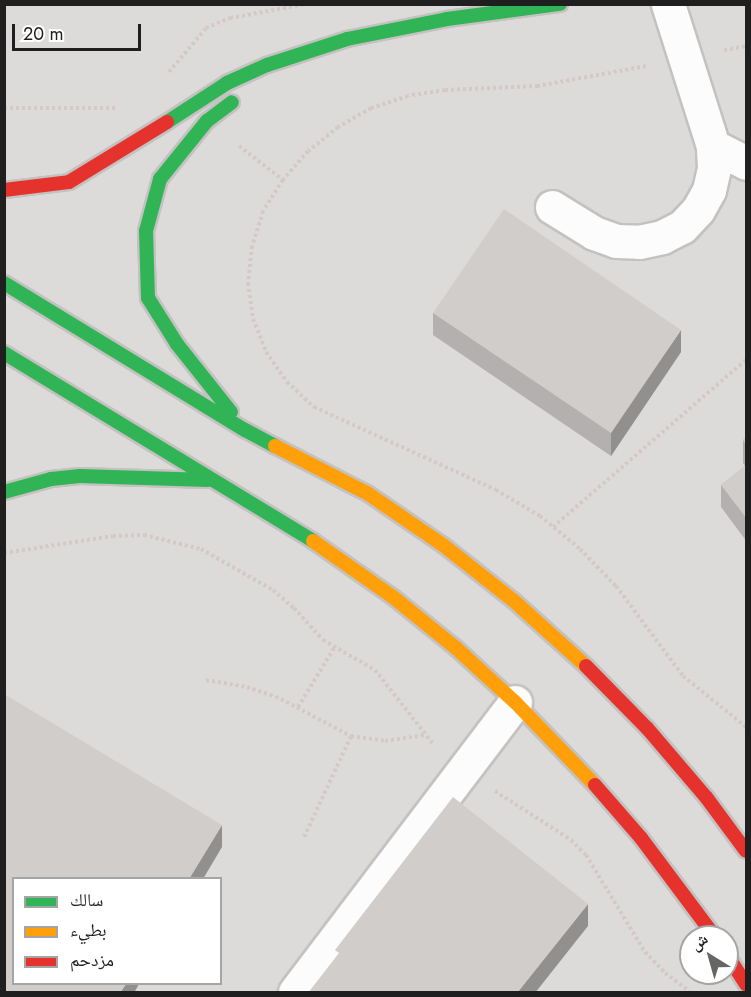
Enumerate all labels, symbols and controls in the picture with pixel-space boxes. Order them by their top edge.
scale bar [15,12,144,50]
text: 20 m [23,21,63,47]
legend [12,877,222,985]
text: سالك [70,887,103,913]
text: بطيء [70,917,107,943]
north arrow [679,925,739,985]
text: ش [685,928,713,956]
text: مزدحم [70,947,114,973]

